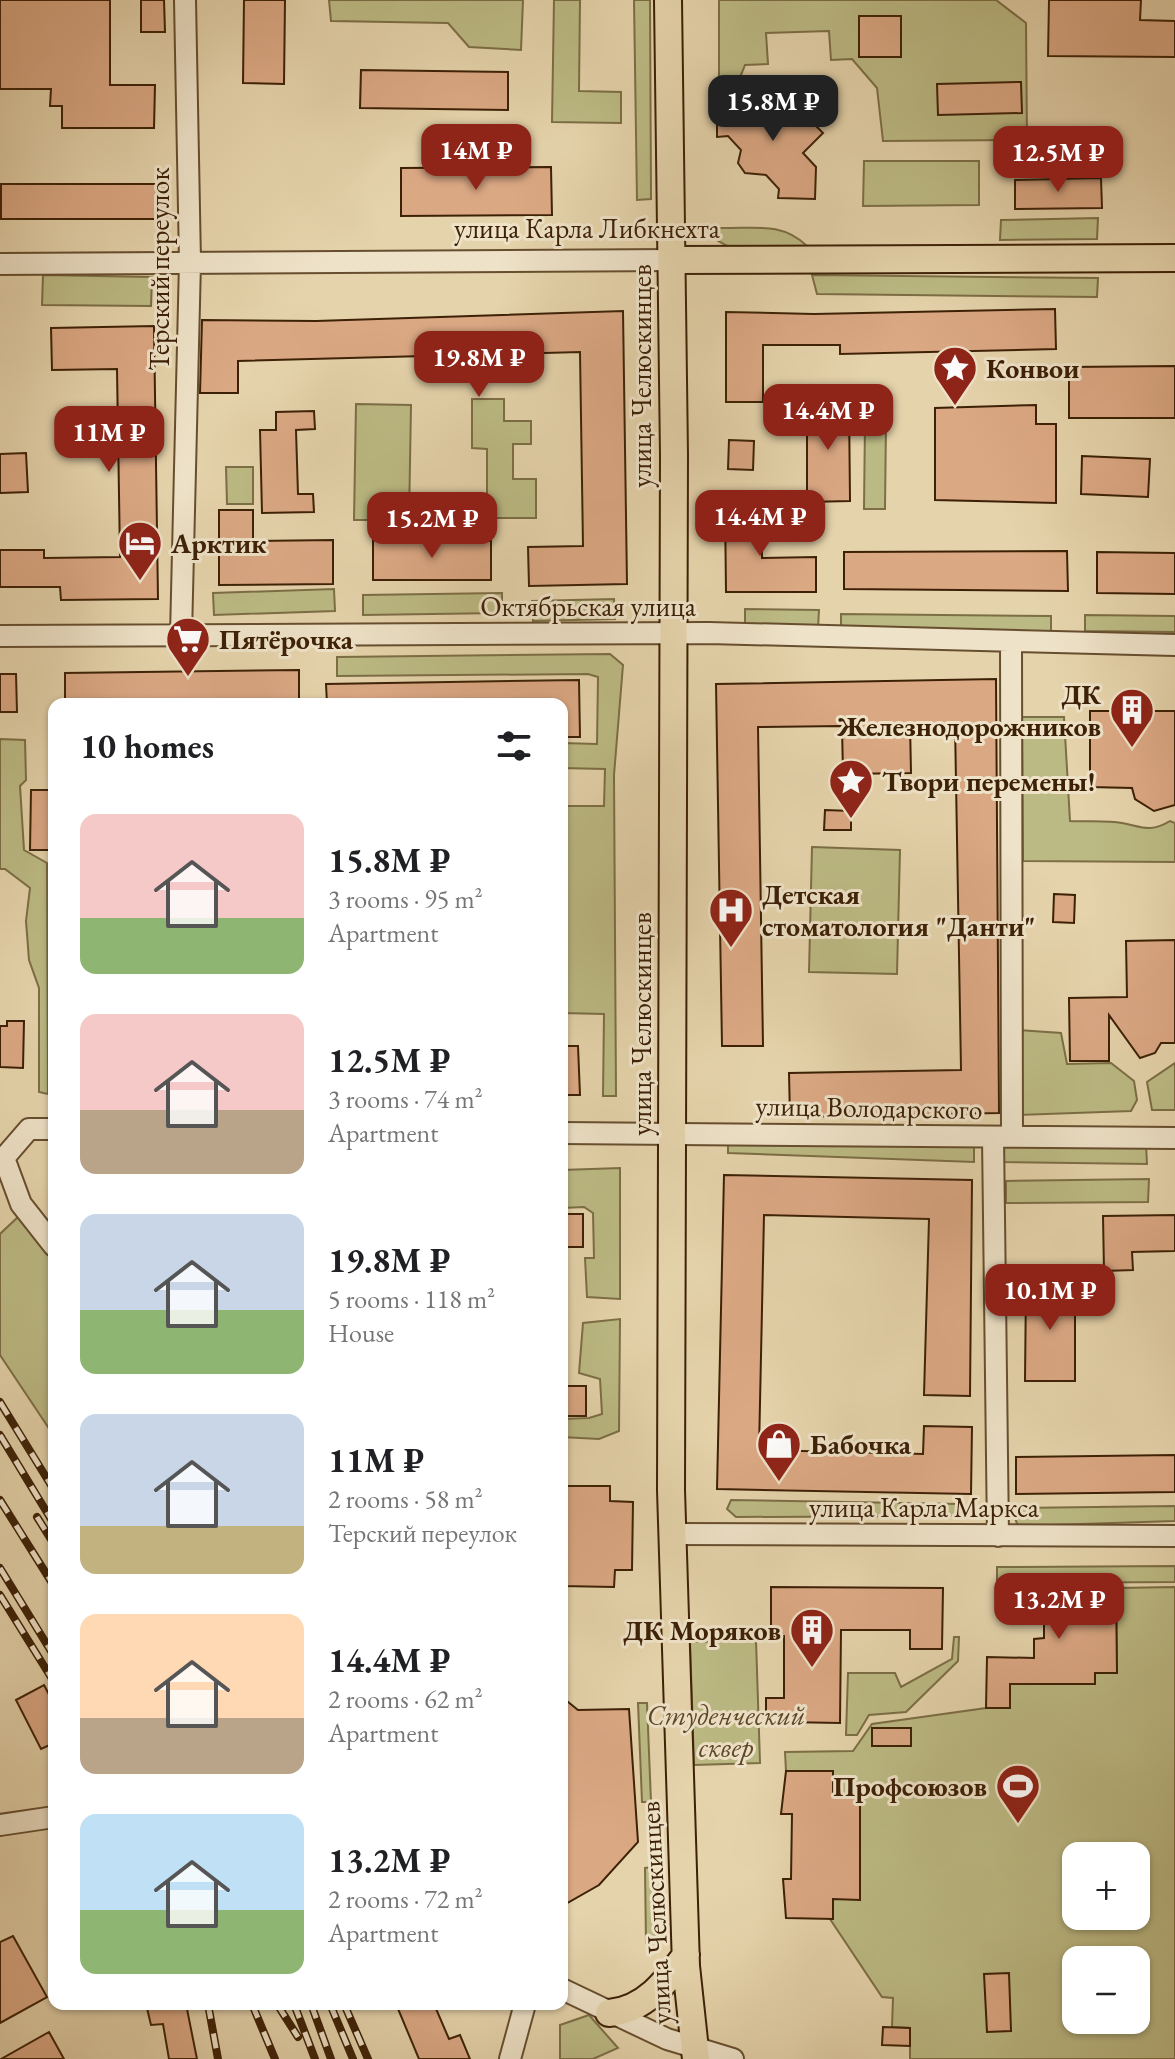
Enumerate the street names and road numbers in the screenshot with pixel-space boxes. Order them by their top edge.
street label: Терский переулок [141,167,177,371]
street label: улица Карла Либкнехта [454,210,721,246]
street label: улица Челюскинцев [623,264,659,488]
street label: Октябрьская улица [480,588,697,624]
street label: улица Челюскинцев [623,912,659,1136]
street label: улица Володарского [755,1087,983,1127]
street label: улица Карла Маркса [809,1489,1040,1525]
street label: улица Челюскинцев [631,1800,679,2026]

